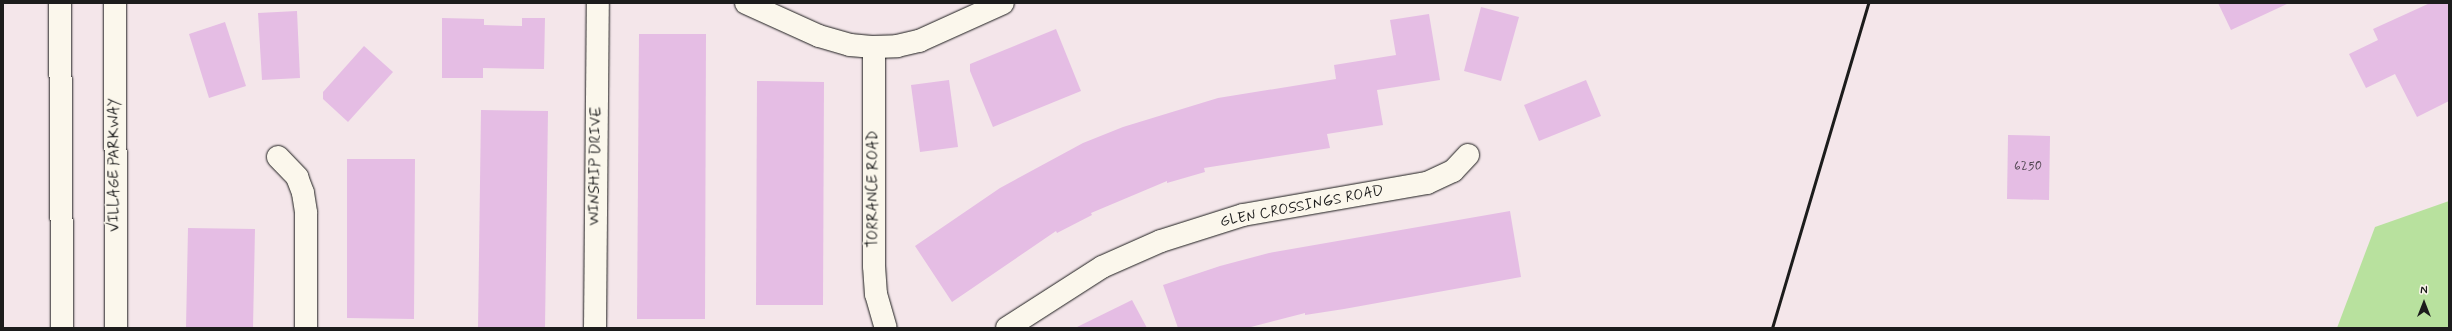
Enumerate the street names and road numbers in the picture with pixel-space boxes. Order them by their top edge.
street label: VILLAGE PARKWAY [106,99,124,231]
street label: WINSHIP DRIVE [586,106,606,226]
street label: TORRANCE ROAD [865,131,883,247]
street label: GLEN CROSSINGS ROAD [1219,182,1385,232]

